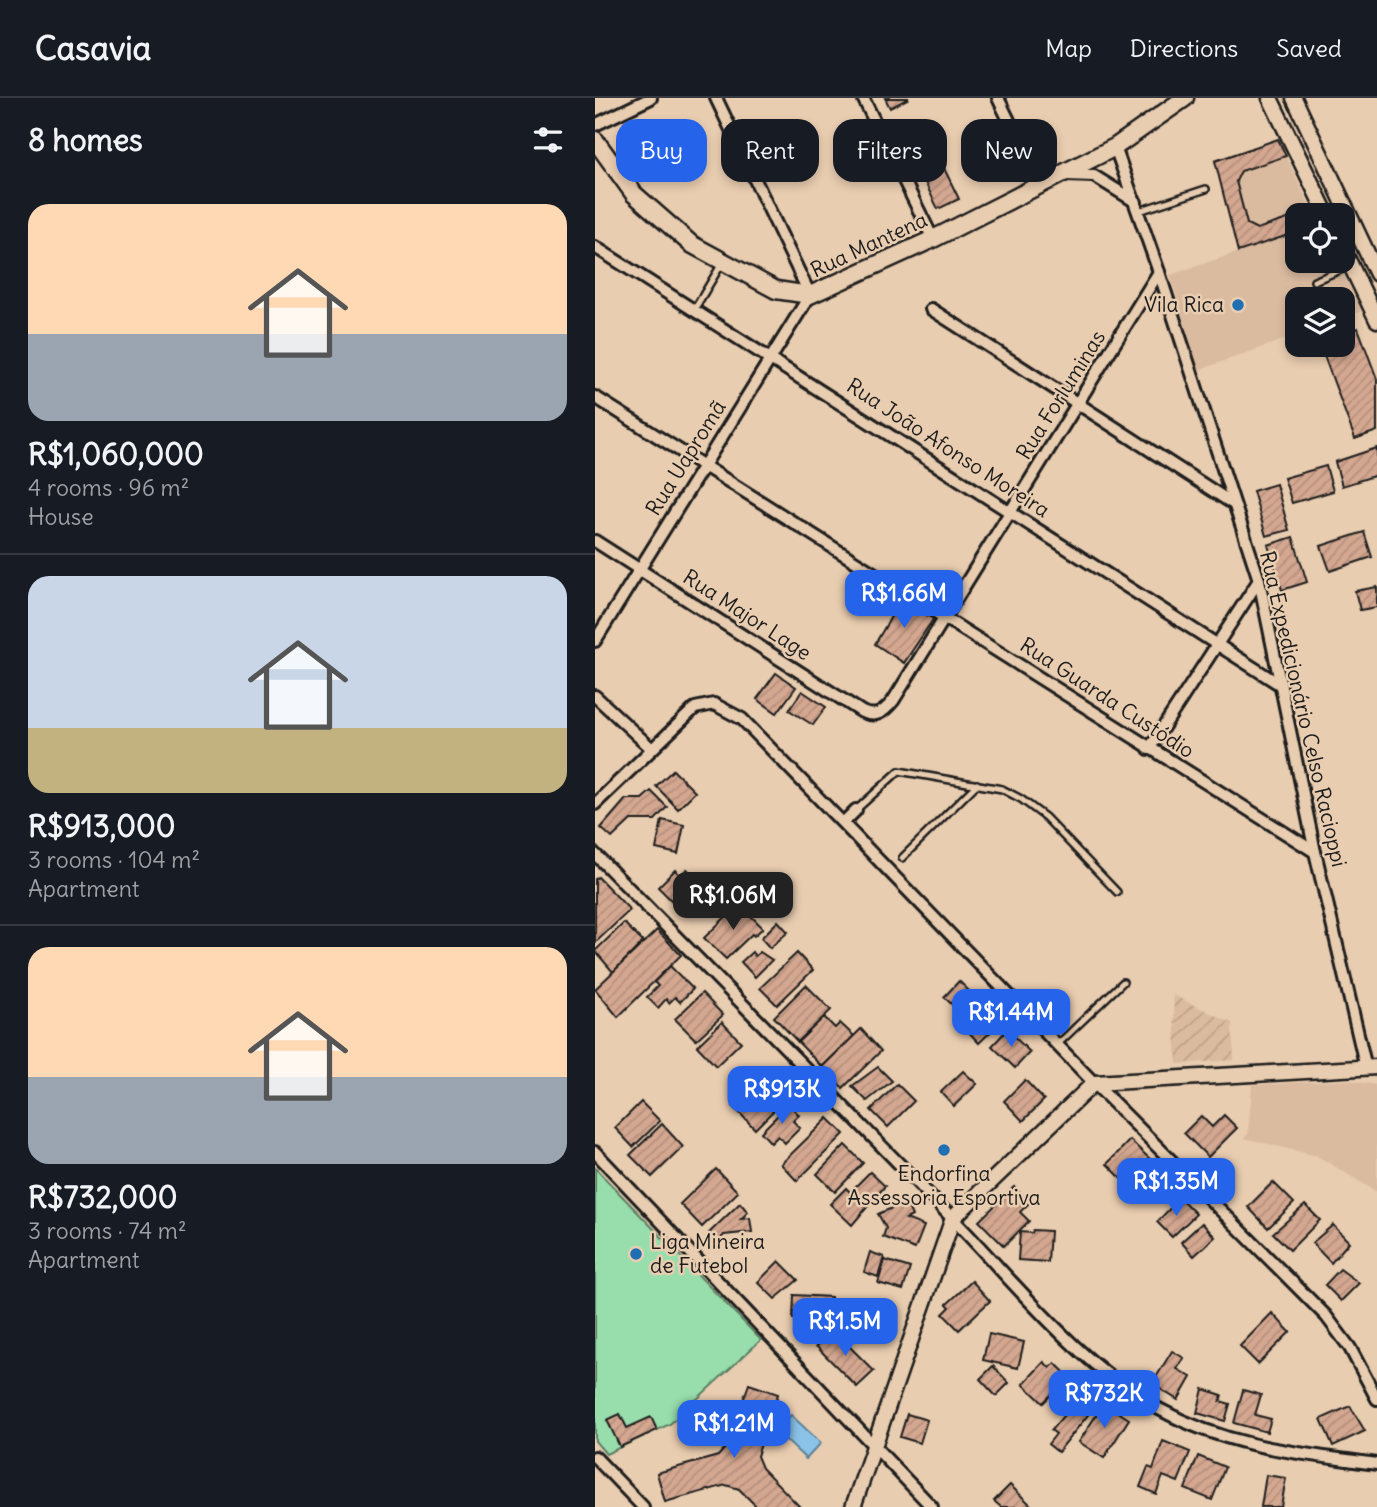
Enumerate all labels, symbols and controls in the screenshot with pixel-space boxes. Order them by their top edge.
text: Casavia [35,27,151,69]
text: Map [1045,33,1092,63]
text: Directions [1130,33,1238,63]
text: Saved [1276,33,1342,63]
chip: Buy [616,119,707,182]
chip: Rent [721,119,819,182]
chip: Filters [833,119,947,182]
chip: New [961,119,1057,182]
text: 8 homes [28,121,143,159]
icon: filters [529,121,567,159]
map controls [1285,203,1355,357]
button: locate [1285,203,1355,273]
street label: Rua Mantena [806,206,931,283]
icon: home [235,250,361,376]
button: layers [1285,287,1355,357]
place label: Vila Rica [1144,291,1224,318]
marker: Vila Rica [1230,297,1246,313]
street label: Rua Forluminas [1010,325,1111,464]
street label: Rua João Afonso Moreira [842,372,1055,523]
street label: Rua Uapromã [639,395,732,520]
text: R$1,060,000 [28,435,204,473]
text: 4 rooms · 96 m² [28,473,189,502]
text: House [28,502,94,531]
street label: Rua Expedicionário Celso Racioppi [1254,548,1353,869]
street label: Rua Major Lage [678,563,816,666]
pin: R$1.66M [839,570,969,630]
text: R$1.66M [861,578,947,607]
icon: home [235,622,361,748]
street label: Rua Guarda Custódio [1015,631,1200,764]
text: R$913,000 [28,807,175,845]
text: 3 rooms · 104 m² [28,845,200,874]
pin: R$1.06M [668,872,798,932]
text: Apartment [28,874,140,903]
text: R$1.06M [689,880,777,909]
pin: R$1.44M [946,990,1076,1049]
icon: home [235,993,361,1119]
text: R$1.44M [968,997,1054,1026]
pin: R$913K [725,1066,839,1126]
text: R$913K [743,1074,821,1103]
marker: Endorfina Assessoria Esportiva [936,1142,952,1158]
pin: R$1.35M [1111,1158,1241,1218]
place label: Endorfina Assessoria Esportiva [847,1160,1041,1211]
text: R$1.35M [1133,1166,1219,1195]
text: R$732,000 [28,1178,177,1216]
text: 3 rooms · 74 m² [28,1216,187,1245]
place label: Liga Mineira de Futebol [650,1228,765,1279]
text: Apartment [28,1245,140,1274]
marker: Liga Mineira de Futebol [628,1246,644,1262]
pin: R$1.5M [788,1298,902,1358]
text: R$1.5M [809,1306,881,1335]
pin: R$732K [1047,1370,1161,1430]
text: R$732K [1065,1378,1143,1407]
pin: R$1.21M [669,1400,799,1460]
text: R$1.21M [693,1408,775,1437]

